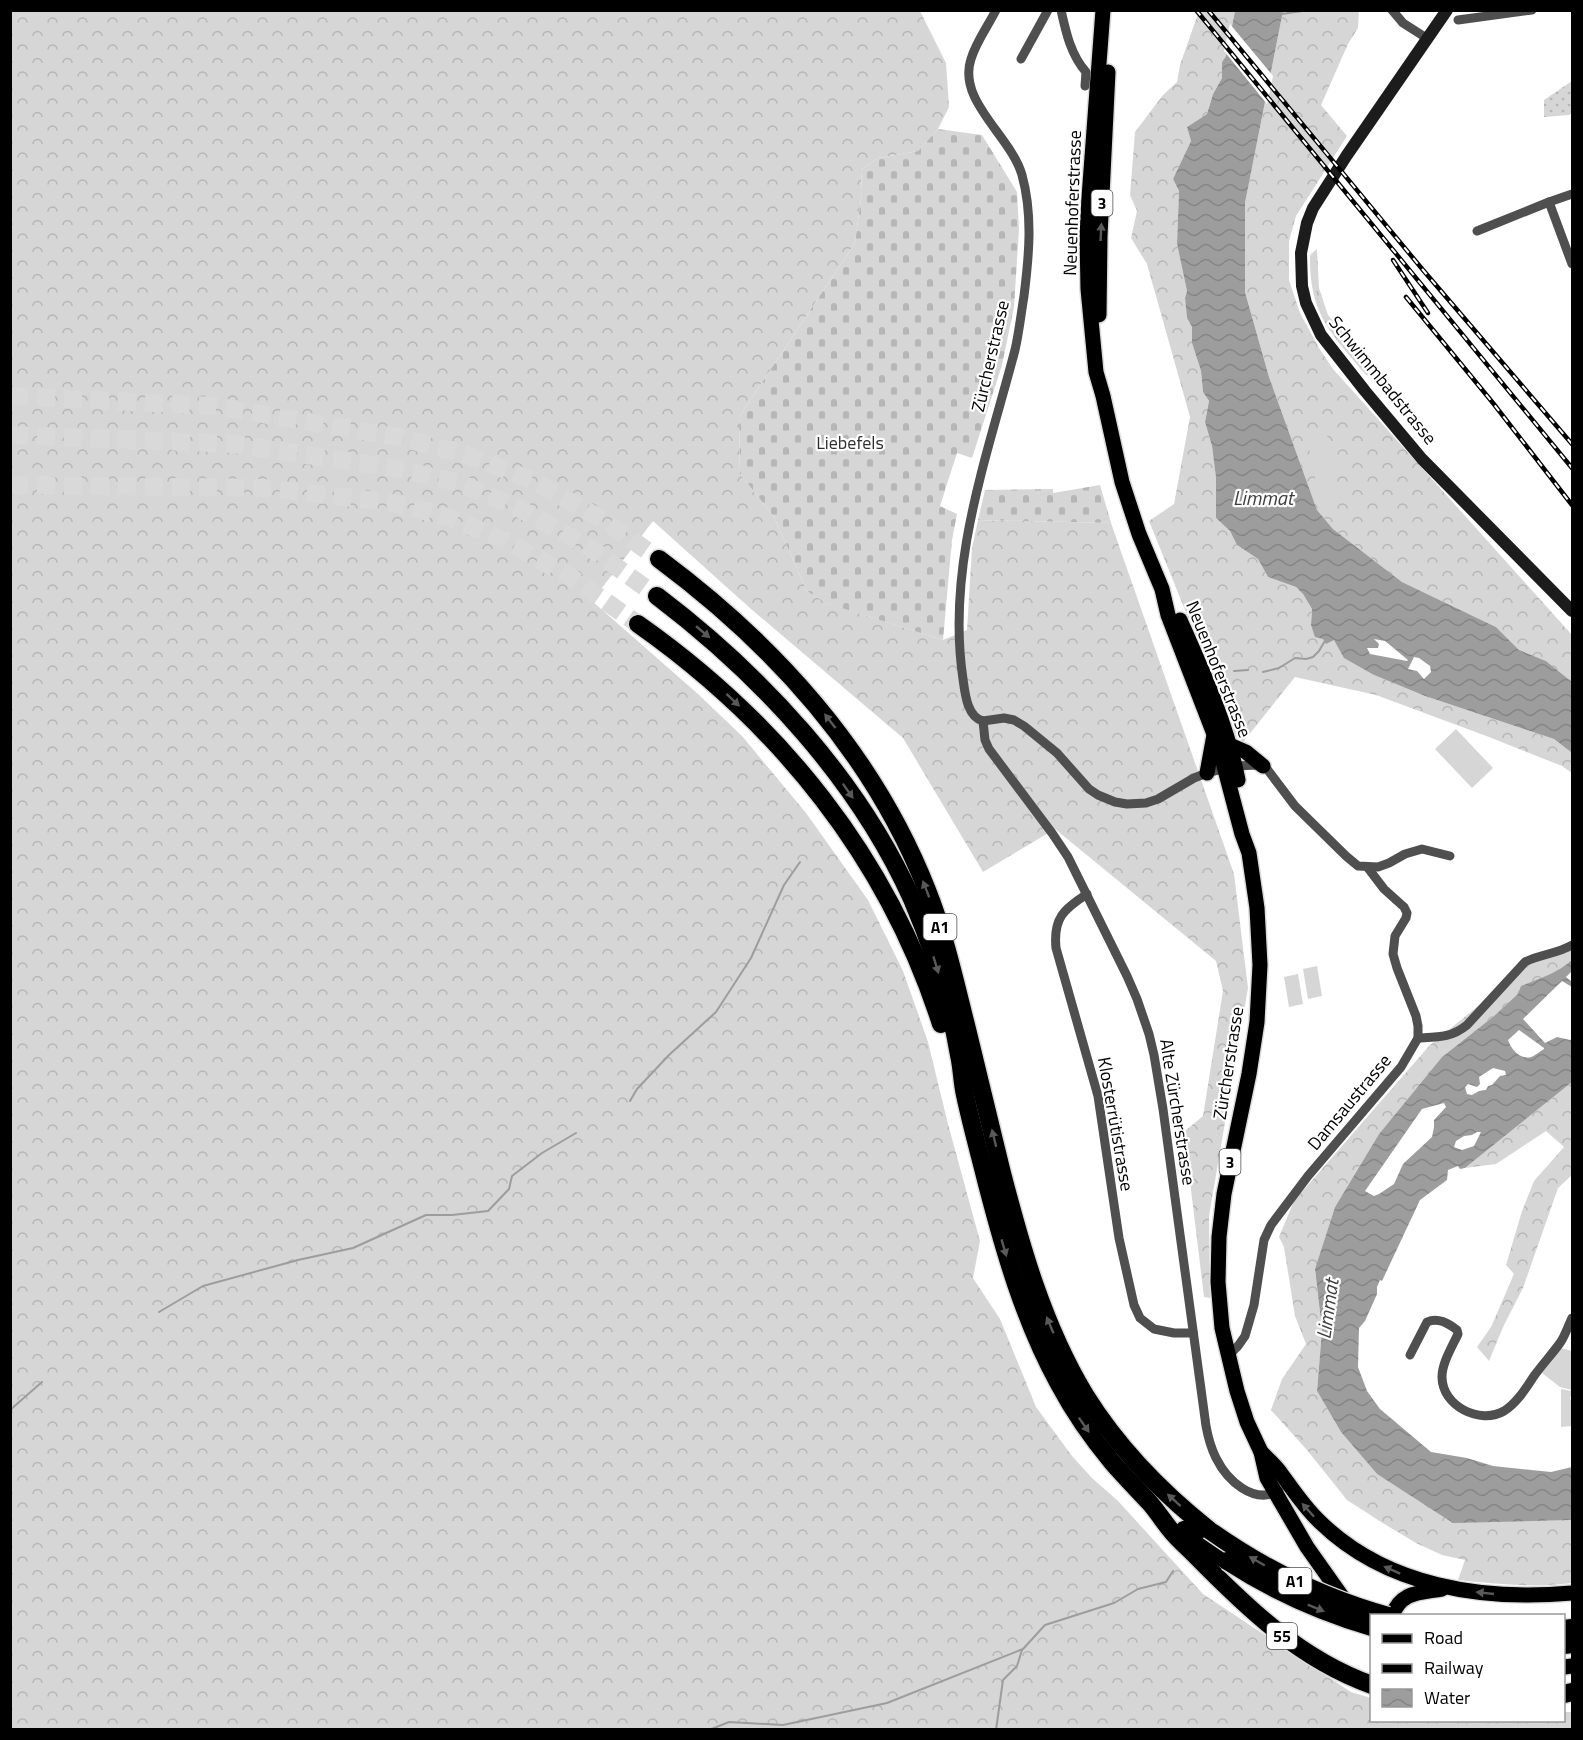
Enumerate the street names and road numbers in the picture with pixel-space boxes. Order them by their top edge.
street label: Neuenhoferstrasse [1056,130,1088,276]
road number: 3 [1092,190,1112,216]
street label: Zürcherstrasse [964,298,1016,414]
street label: Schwimmbadstrasse [1323,310,1443,450]
street label: Neuenhoferstrasse [1179,596,1259,742]
road number: A1 [924,914,956,940]
street label: Zürcherstrasse [1206,1005,1250,1121]
street label: Alte Zürcherstrasse [1153,1037,1203,1187]
street label: Damsaustrasse [1301,1048,1397,1156]
street label: Klosterrütistrasse [1091,1055,1141,1193]
road number: 3 [1220,1149,1240,1175]
road number: A1 [1278,1568,1312,1594]
road number: 55 [1267,1623,1297,1649]

